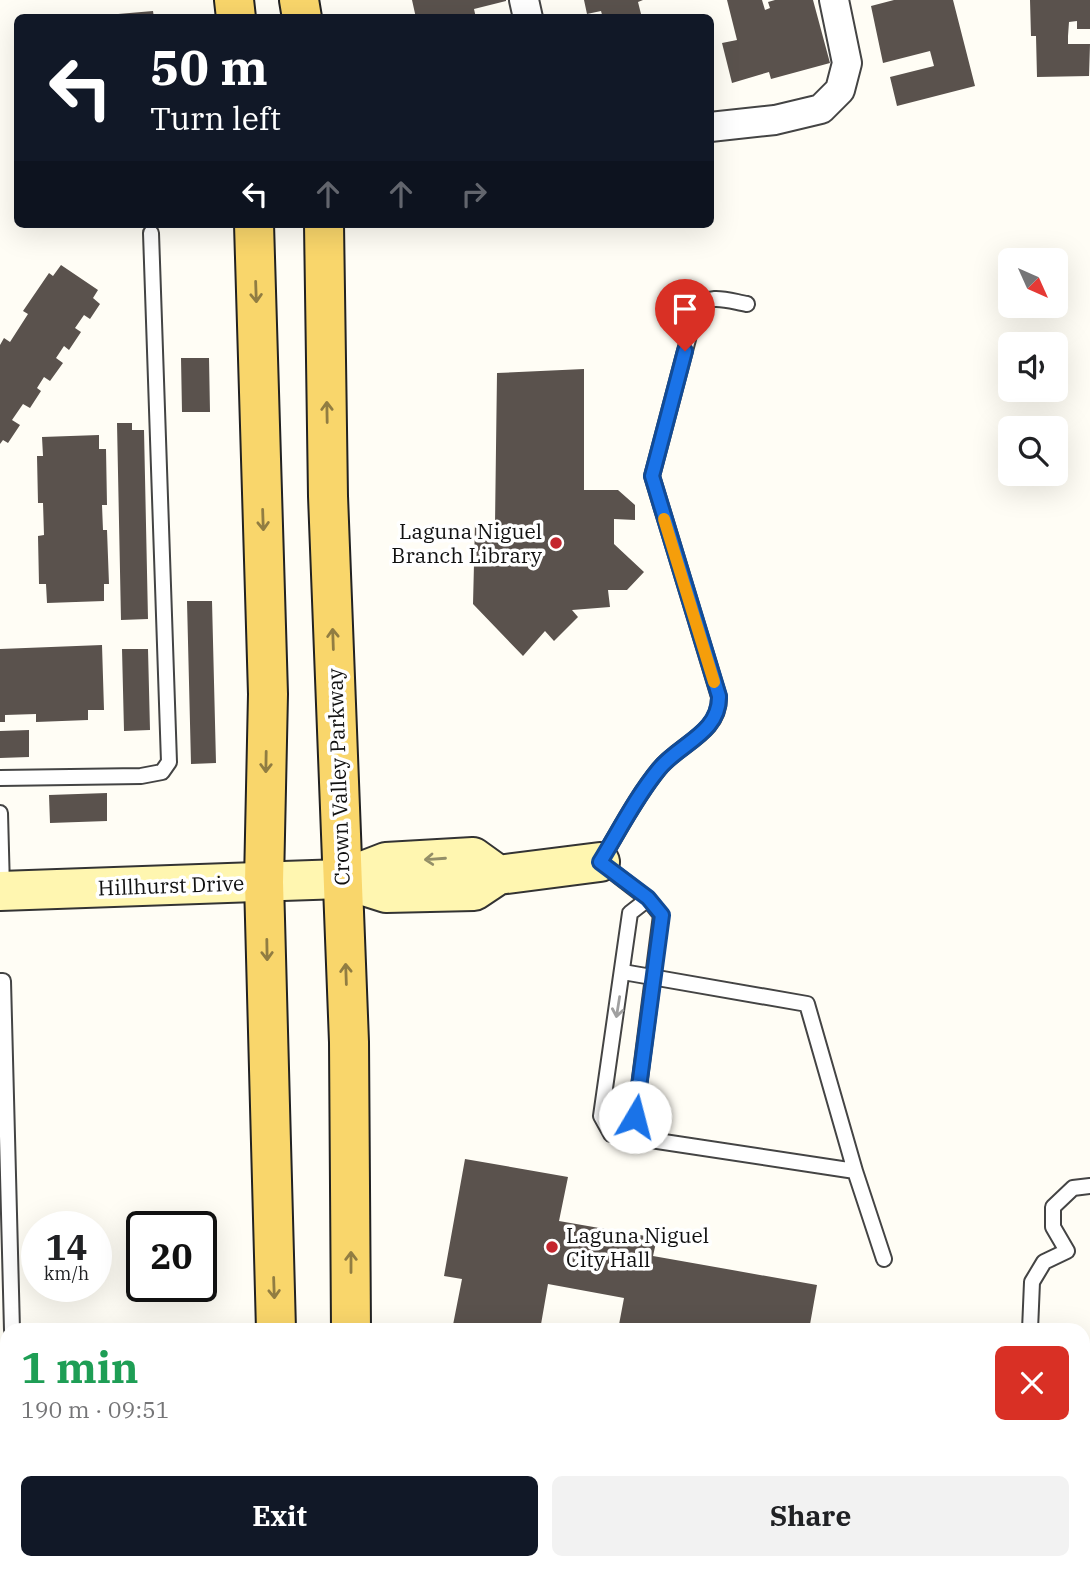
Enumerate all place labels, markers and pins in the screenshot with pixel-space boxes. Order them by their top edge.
pin [655,279,715,351]
place label: Laguna Niguel Branch Library [391,517,543,569]
marker: Laguna Niguel Branch Library [548,535,564,551]
place label: Laguna Niguel City Hall [566,1221,709,1273]
marker: Laguna Niguel City Hall [544,1239,560,1255]

